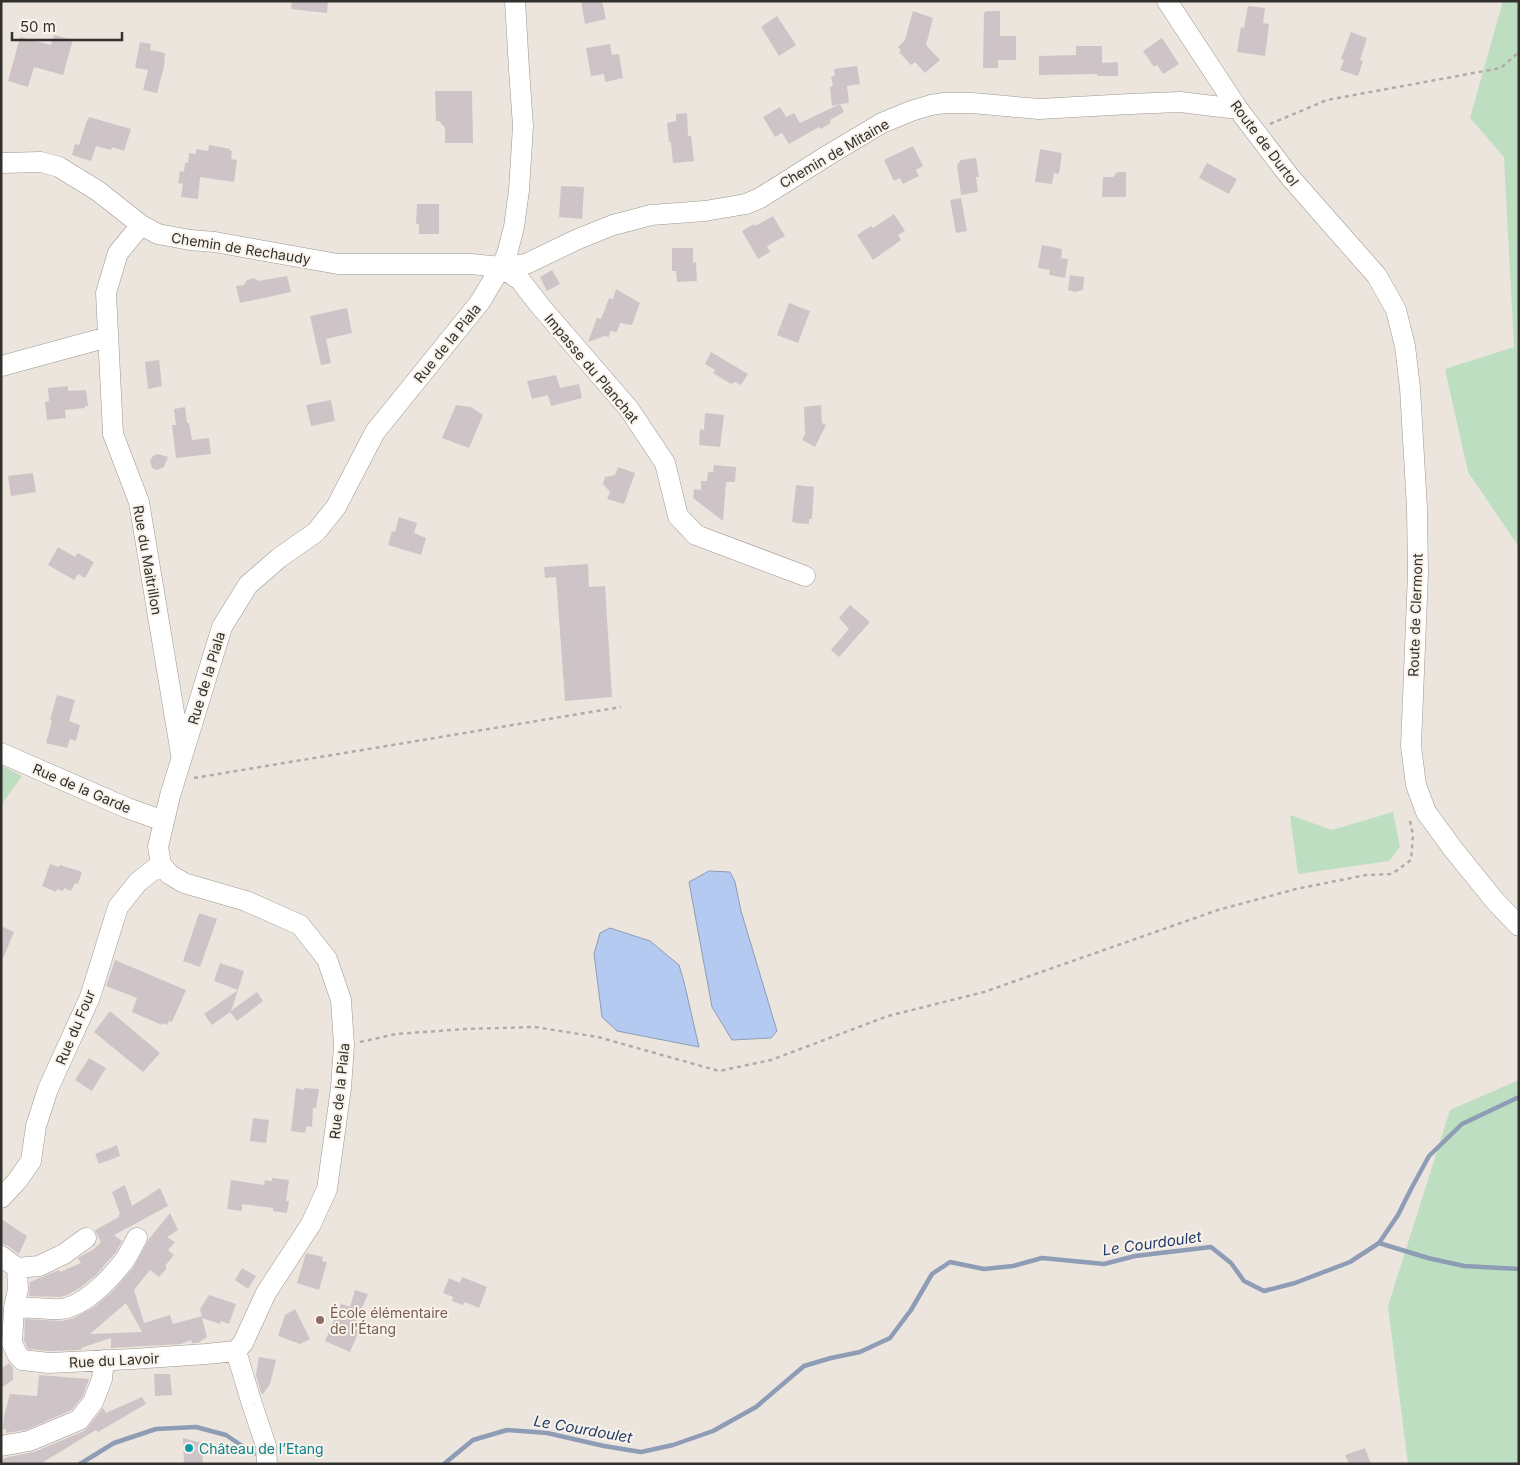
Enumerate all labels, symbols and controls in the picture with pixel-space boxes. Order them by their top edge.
scale bar [12,10,122,42]
text: 50 m [20,17,56,36]
street label: Route de Durtol [1227,97,1303,189]
street label: Chemin de Mitaine [776,115,892,191]
street label: Chemin de Rechaudy [170,229,312,267]
street label: Rue de la Piala [410,300,484,386]
street label: Impasse du Planchat [541,310,643,426]
street label: Rue du Maitrillon [130,504,166,616]
street label: Route de Clermont [1404,553,1426,677]
street label: Rue de la Piala [184,629,228,727]
street label: Rue de la Garde [30,760,134,816]
street label: Rue du Four [52,987,98,1067]
street label: Rue de la Piala [325,1042,353,1140]
water label: Le Courdoulet [1101,1226,1204,1259]
place label: École élémentaire de l'Étang [330,1304,448,1337]
marker: École élémentaire de l'Étang [314,1314,326,1326]
street label: Rue du Lavoir [68,1349,160,1371]
water label: Le Courdoulet [532,1411,635,1447]
place label: Château de l’Etang [199,1440,324,1457]
marker: Château de l’Etang [183,1442,195,1454]

